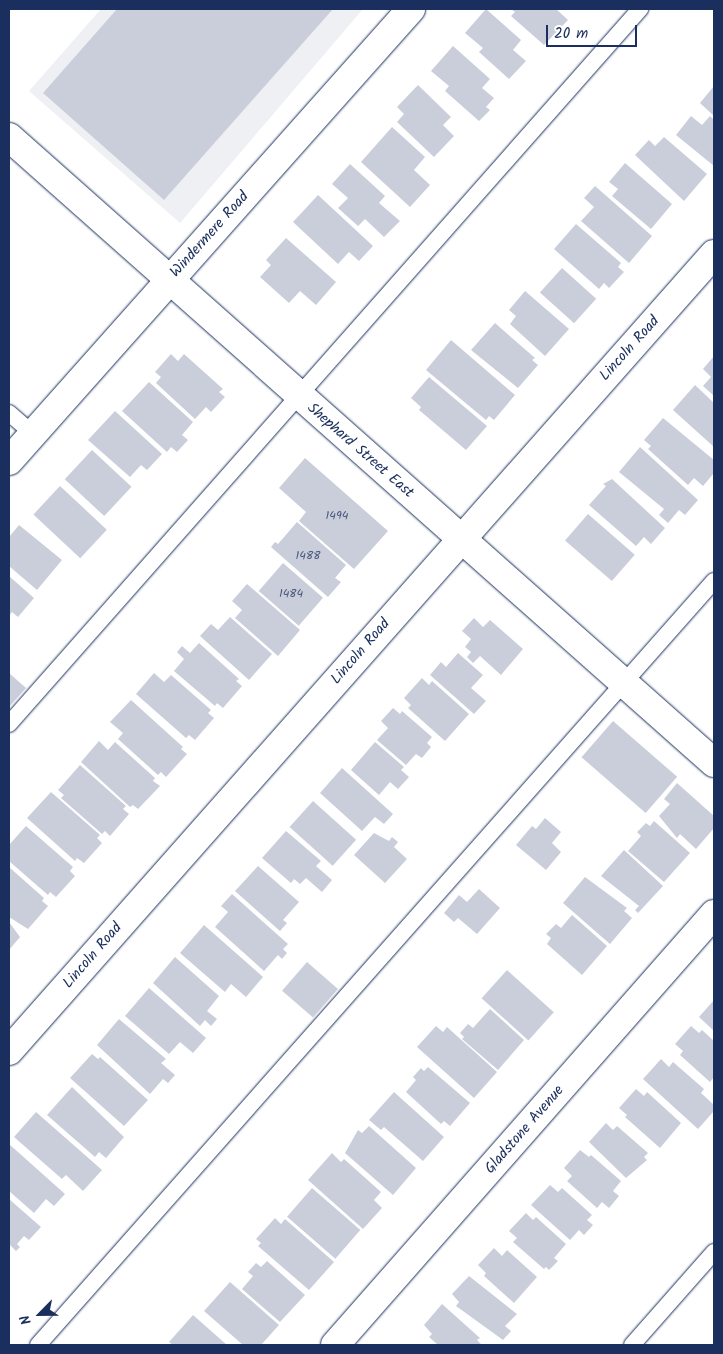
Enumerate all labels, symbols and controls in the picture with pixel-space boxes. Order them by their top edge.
scale bar [548,15,639,47]
text: 20 m [554,22,588,46]
street label: Windermere Road [167,188,253,282]
street label: Lincoln Road [596,313,664,385]
street label: Shephard Street East [303,400,417,502]
house number: 1494 [326,509,348,523]
house number: 1488 [296,549,320,563]
house number: 1484 [279,587,303,601]
street label: Lincoln Road [328,616,394,688]
street label: Lincoln Road [60,920,126,992]
street label: Gladstone Avenue [482,1082,568,1178]
north arrow [15,1289,65,1339]
text: N [14,1311,38,1328]

